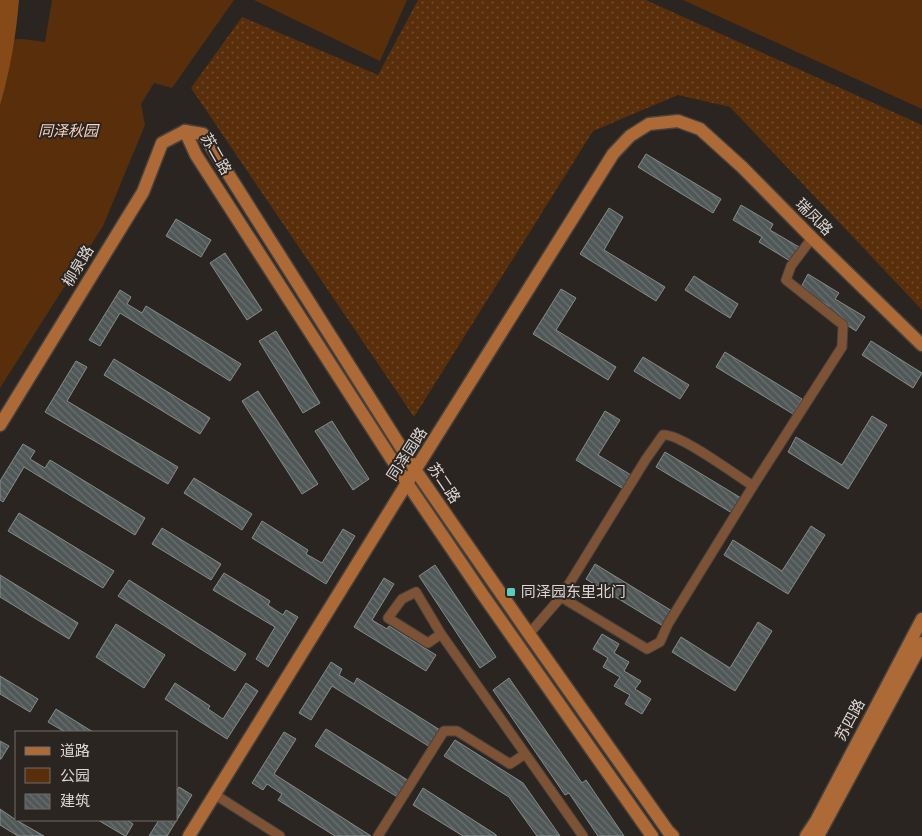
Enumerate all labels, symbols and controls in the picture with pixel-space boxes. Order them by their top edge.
park label: 同泽秋园 [38,122,100,140]
street label: 苏二路 [197,130,235,178]
street label: 瑞凤路 [792,195,836,239]
street label: 柳泉路 [59,242,97,290]
street label: 同泽园路 [383,424,431,484]
street label: 苏二路 [424,459,464,507]
place label: 同泽园东里北门 [521,583,626,601]
marker: 同泽园东里北门 [505,586,517,598]
street label: 苏四路 [831,696,869,744]
legend [15,731,178,821]
text: 道路 [60,742,90,760]
text: 公园 [60,767,90,785]
text: 建筑 [60,792,90,810]

